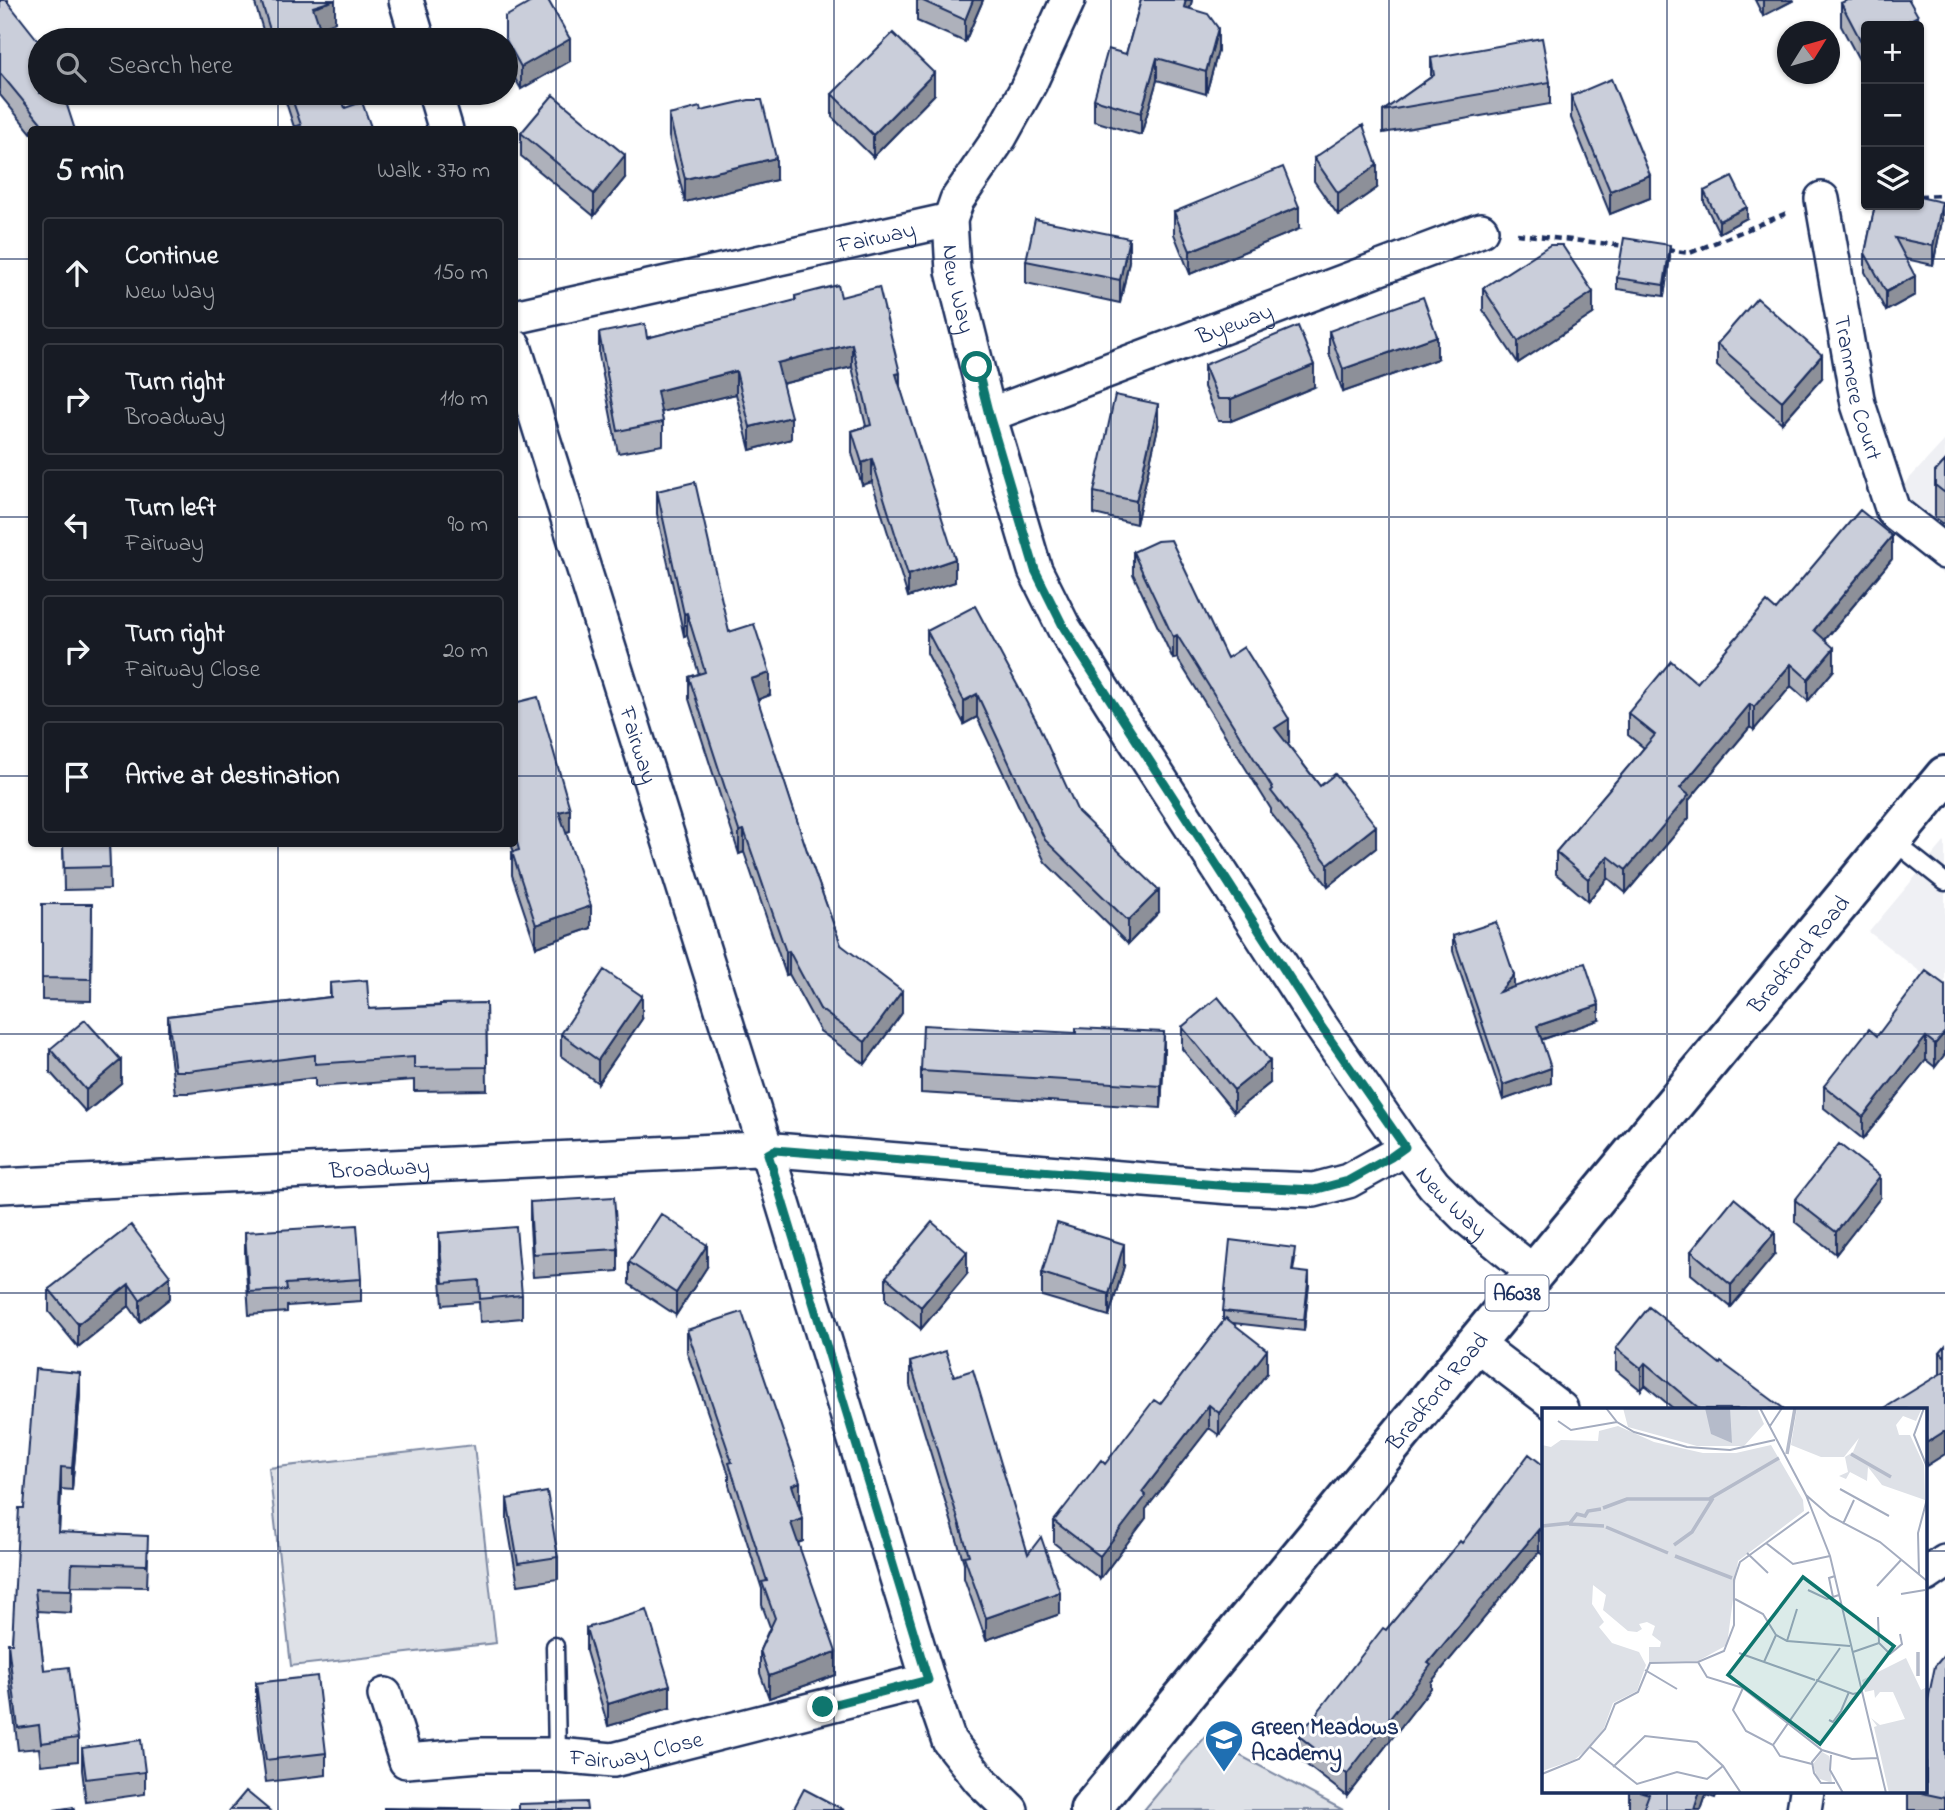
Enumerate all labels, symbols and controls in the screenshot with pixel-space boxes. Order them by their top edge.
north arrow [1777,21,1840,84]
map controls [1861,21,1924,210]
button: + [1861,21,1924,84]
search box [28,28,518,105]
icon: search [52,48,90,86]
text: Search here [108,48,233,86]
button: − [1861,84,1924,147]
button: layers [1861,147,1924,210]
text: 5 min [56,150,124,194]
text: Walk · 370 m [377,155,490,188]
street label: Fairway [834,214,919,264]
text: Continue [125,238,218,276]
street label: New Way [932,244,982,337]
icon: ahead [58,254,96,292]
text: 150 m [434,257,488,290]
text: New Way [125,276,215,309]
street label: Byeway [1191,296,1279,355]
street label: Tranmere Court [1824,313,1889,465]
route start [961,351,992,382]
text: Turn right [125,364,225,402]
icon: right [58,380,96,418]
text: 110 m [440,383,488,416]
text: Broadway [125,402,225,435]
text: Turn left [125,490,216,528]
icon: left [58,506,96,544]
text: 90 m [448,509,488,542]
text: Fairway [125,528,204,561]
text: Turn right [125,616,225,654]
icon: right [58,632,96,670]
text: 20 m [443,635,488,668]
text: Fairway Close [125,654,260,687]
street label: Fairway [609,702,664,789]
icon: arrive [58,758,96,796]
text: Arrive at destination [125,758,340,796]
street label: Bradford Road [1740,889,1859,1023]
street label: Broadway [328,1151,431,1189]
street label: New Way [1407,1160,1494,1249]
road number: A6038 [1486,1276,1548,1310]
street label: Bradford Road [1379,1326,1498,1460]
inset map [1542,1408,1927,1792]
route end [807,1691,838,1722]
place label: Green Meadows Academy [1251,1712,1399,1773]
school or university icon: Green Meadows Academy [1203,1718,1245,1773]
street label: Fairway Close [567,1724,707,1780]

